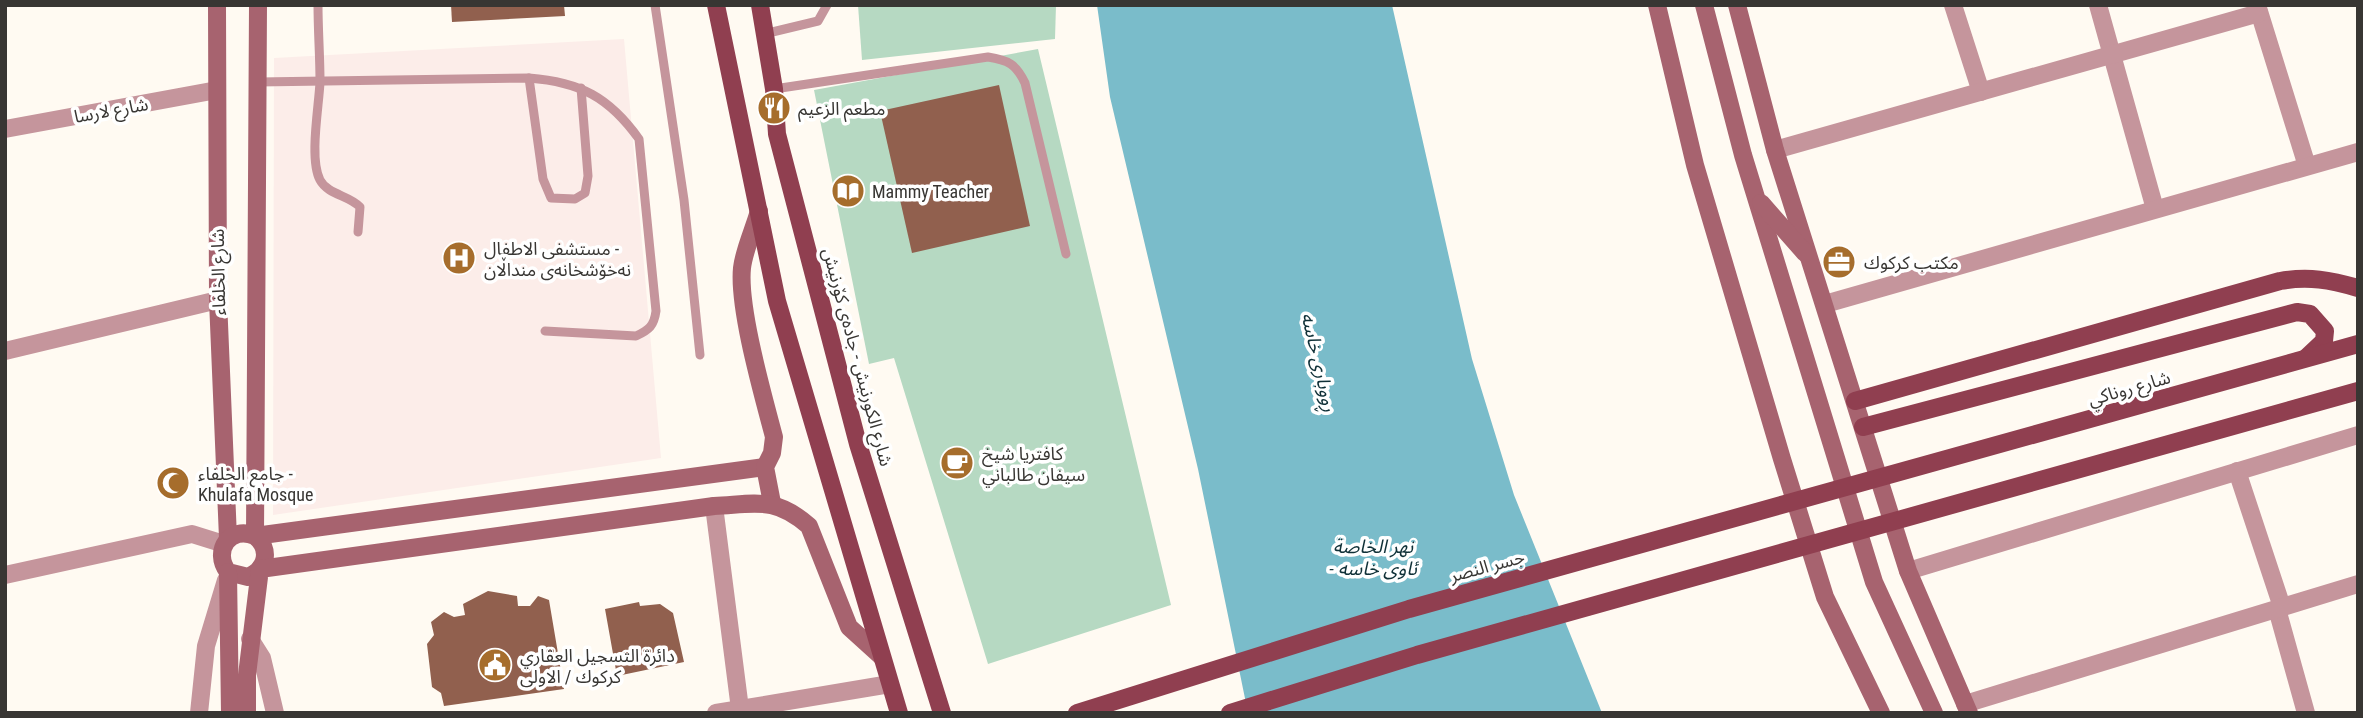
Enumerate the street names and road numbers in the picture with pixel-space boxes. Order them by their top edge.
street label: شارع لارسا [72,93,151,131]
street label: شارع الخلفاء [207,228,233,315]
street label: شارع الكورنيش - جادەی کۆرنیش [815,246,897,469]
street label: شارع روناكي [2085,366,2174,414]
street label: جسر النصر [1446,546,1527,587]

